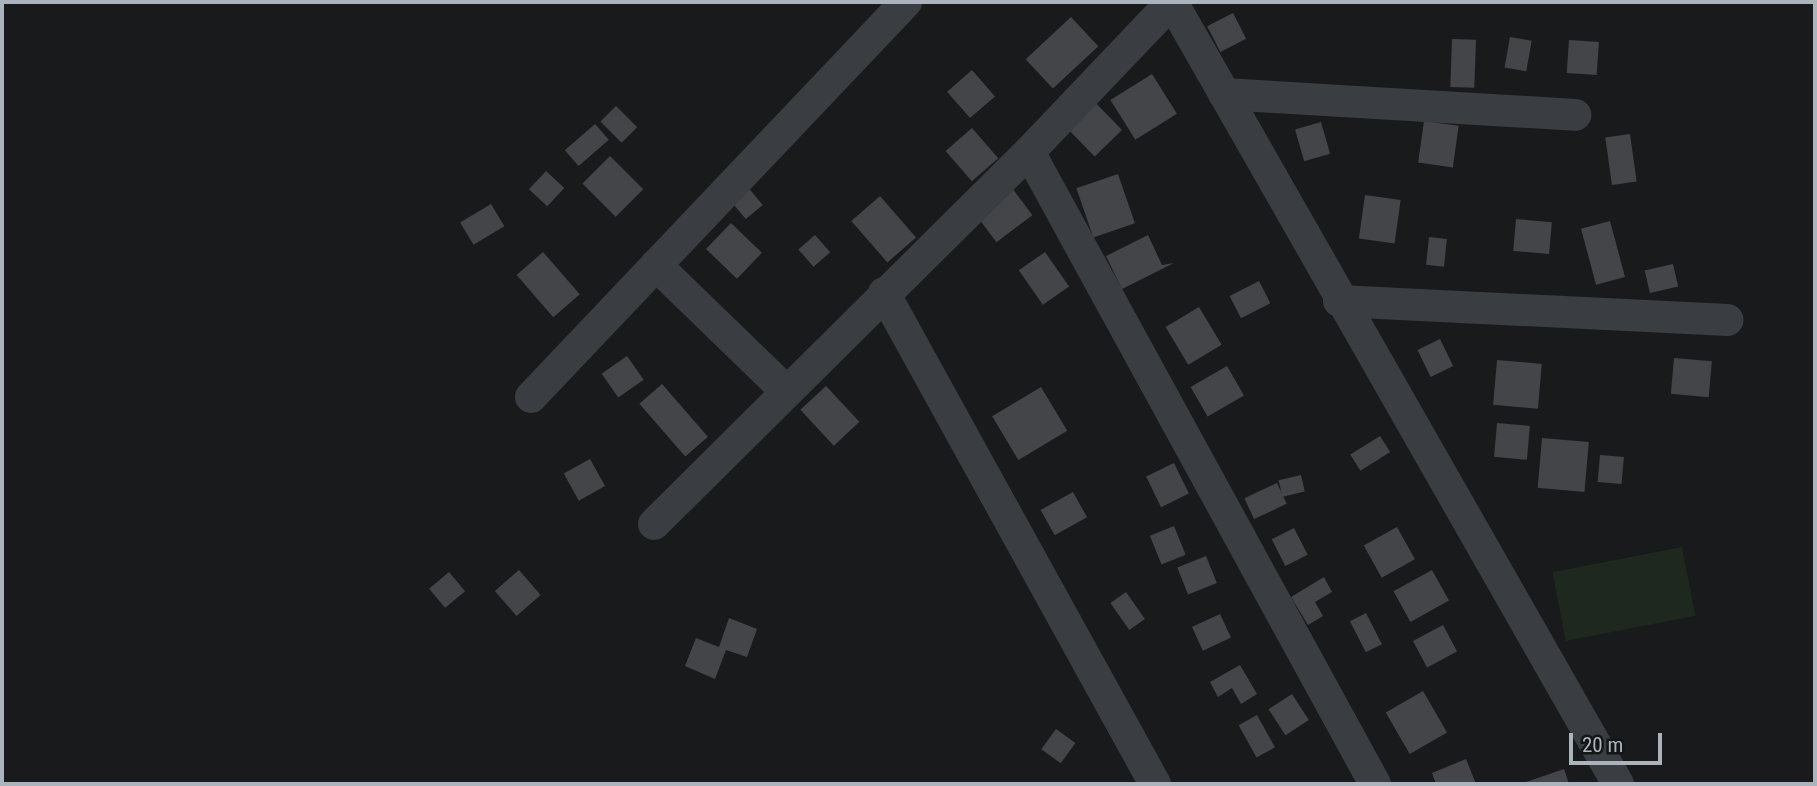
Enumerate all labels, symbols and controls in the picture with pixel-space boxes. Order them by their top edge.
scale bar [1572,720,1665,764]
text: 20 m [1582,733,1623,757]

